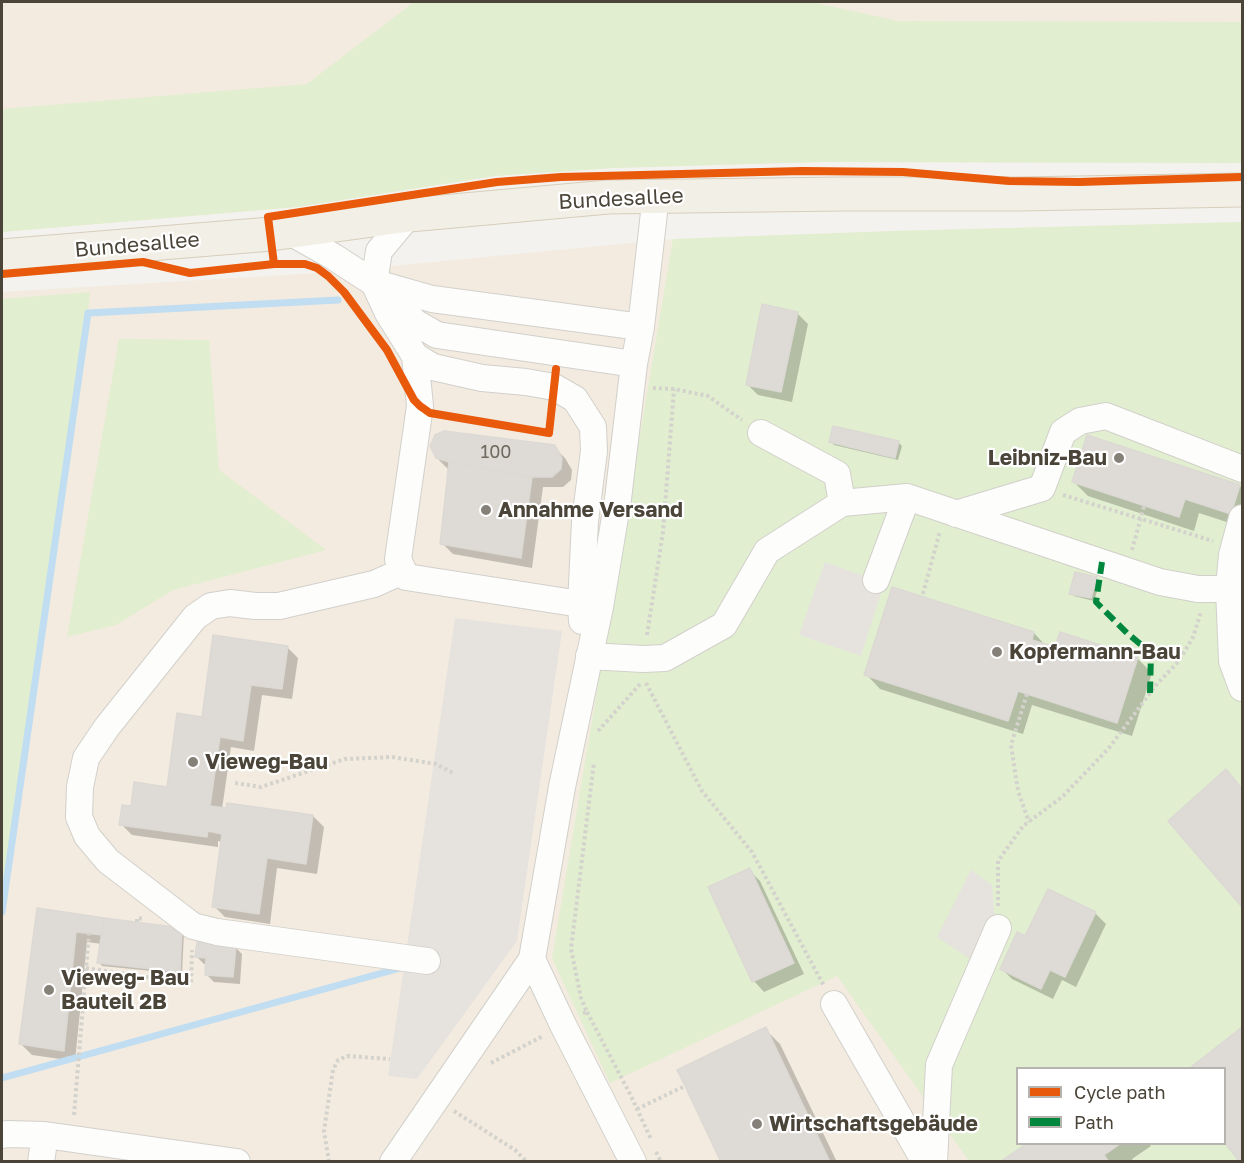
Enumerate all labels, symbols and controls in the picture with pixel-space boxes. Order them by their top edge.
street label: Bundesallee [558,183,684,215]
street label: Bundesallee [73,227,201,263]
house number: 100 [480,441,512,463]
place label: Leibniz-Bau [988,445,1107,471]
marker: Leibniz-Bau [1112,451,1126,465]
place label: Annahme Versand [498,497,683,523]
marker: Annahme Versand [479,503,493,517]
place label: Kopfermann-Bau [1009,639,1181,665]
marker: Kopfermann-Bau [990,645,1004,659]
place label: Vieweg-Bau [205,749,328,775]
marker: Vieweg-Bau [186,755,200,769]
place label: Vieweg- Bau Bauteil 2B [61,965,189,1015]
marker: Vieweg- Bau Bauteil 2B [42,983,56,997]
legend [1016,1067,1226,1145]
text: Cycle path [1074,1081,1166,1103]
place label: Wirtschaftsgebäude [769,1111,978,1137]
text: Path [1074,1111,1114,1133]
marker: Wirtschaftsgebäude [750,1117,764,1131]

